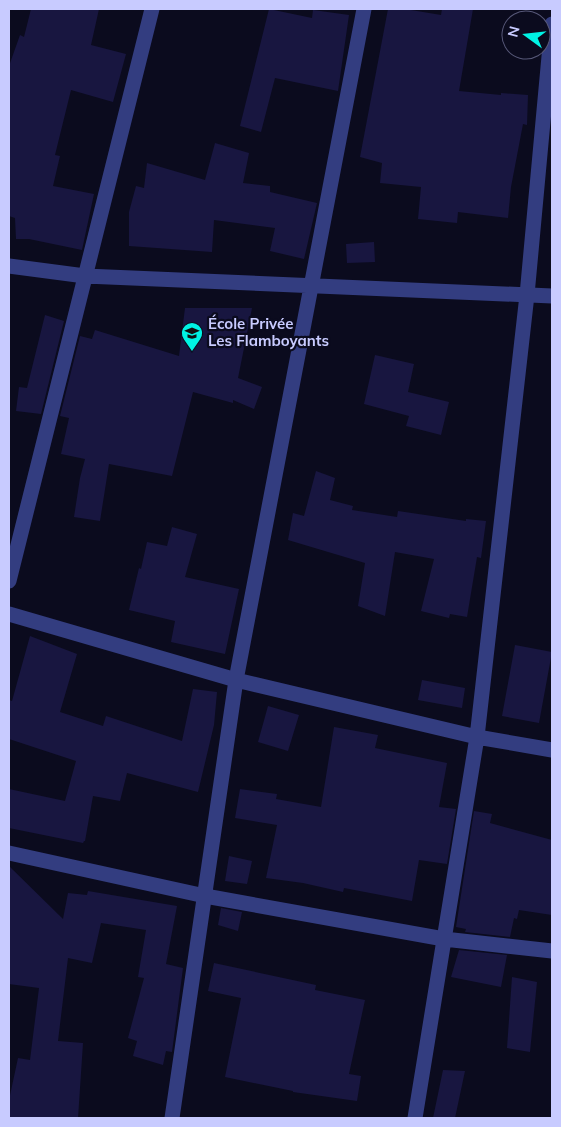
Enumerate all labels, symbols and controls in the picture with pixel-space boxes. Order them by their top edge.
north arrow [501,10,551,60]
text: N [503,24,524,39]
place label: École Privée Les Flamboyants [208,314,329,350]
school or university icon: École Privée Les Flamboyants [180,321,204,352]

